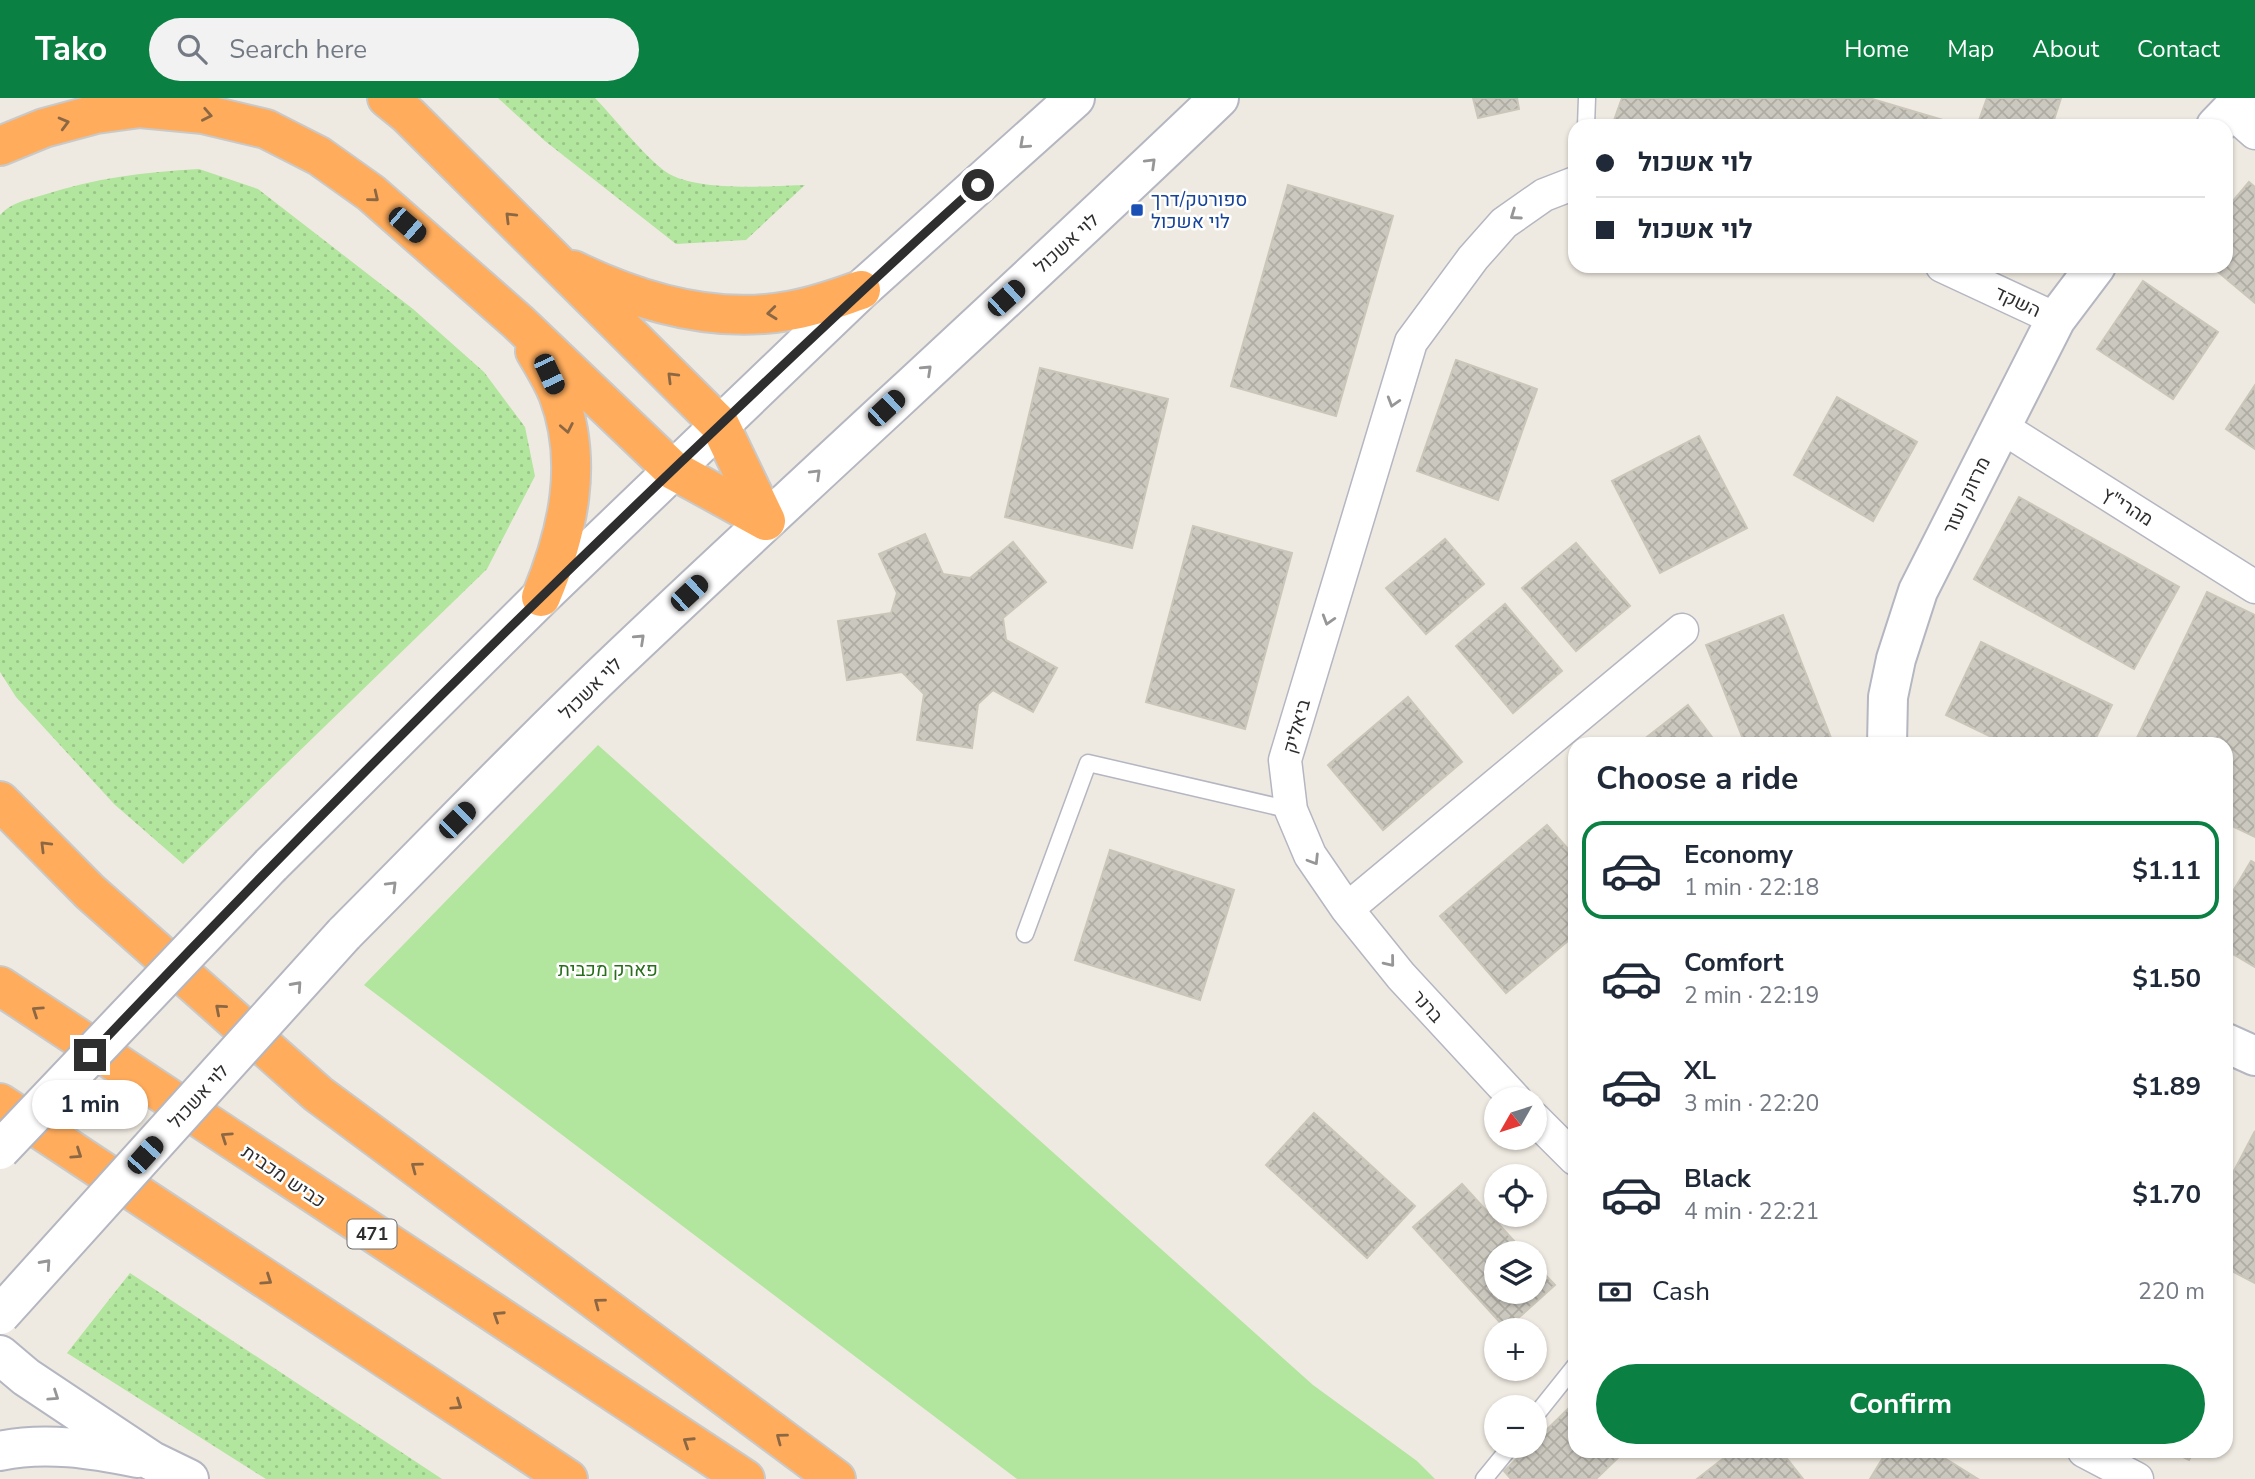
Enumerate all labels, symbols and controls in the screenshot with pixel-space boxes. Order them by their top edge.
search box [149,18,639,81]
text: Tako [35,27,107,72]
icon: search [173,30,211,68]
text: Search here [229,32,367,67]
text: Home [1844,33,1909,65]
text: Map [1947,33,1994,65]
text: About [2032,33,2099,65]
text: Contact [2137,33,2220,65]
one-way arrow [201,107,213,122]
one-way arrow [58,117,70,131]
one-way arrow [1020,135,1033,148]
text: לוי אשכול [1638,145,1753,180]
one-way arrow [1143,158,1156,171]
route start [962,169,994,201]
place label: ספורטק/דרך לוי אשכול [1151,187,1247,235]
one-way arrow [366,189,379,201]
marker: ספורטק/דרך לוי אשכול [1129,202,1145,218]
car [385,203,430,247]
one-way arrow [1510,207,1523,219]
street label: לוי אשכול [1029,208,1105,280]
one-way arrow [506,212,519,225]
text: לוי אשכול [1638,212,1753,247]
car [984,276,1029,320]
street label: השקד [1990,280,2045,324]
one-way arrow [766,305,777,320]
car [531,351,568,397]
one-way arrow [919,365,932,378]
one-way arrow [667,373,680,386]
car [864,386,909,430]
one-way arrow [1387,395,1401,408]
one-way arrow [558,422,573,434]
street label: מרזוק ועזר [1937,452,1997,538]
one-way arrow [808,469,821,482]
street label: מהרי"ץ [2097,481,2158,533]
car [667,571,712,615]
one-way arrow [1321,613,1336,625]
one-way arrow [632,635,645,647]
street label: לוי אשכול [554,651,628,726]
street label: ביאליק [1277,696,1317,756]
text: Choose a ride [1596,757,1798,800]
car [435,798,480,842]
text: Economy [1684,837,1793,872]
icon: car [1600,839,1663,902]
one-way arrow [41,841,54,854]
one-way arrow [1306,852,1319,865]
text: $1.11 [2132,853,2201,888]
text: 1 min · 22:18 [1684,872,1819,903]
one-way arrow [384,881,397,894]
text: Comfort [1684,945,1784,980]
icon: car [1600,947,1663,1010]
one-way arrow [1381,955,1394,967]
park label: פארק מכבית [558,957,658,983]
text: $1.50 [2132,961,2201,996]
text: 2 min · 22:19 [1684,980,1819,1011]
one-way arrow [288,981,301,994]
street label: ברנר [1406,985,1449,1029]
one-way arrow [215,1005,228,1017]
one-way arrow [32,1006,45,1019]
route end [74,1039,106,1071]
text: XL [1684,1053,1716,1088]
icon: car [1600,1055,1663,1118]
street label: לוי אשכול [163,1059,235,1135]
text: $1.89 [2132,1069,2201,1104]
callout: 1 min [32,1080,148,1128]
north arrow [1484,1087,1547,1150]
map controls [1484,1087,1547,1458]
text: 3 min · 22:20 [1684,1088,1819,1119]
text: 1 min [60,1089,120,1120]
car [124,1132,167,1178]
one-way arrow [221,1133,234,1145]
street label: כביש מכבית [236,1139,330,1214]
one-way arrow [70,1146,83,1159]
text: Black [1684,1161,1751,1196]
one-way arrow [411,1163,424,1175]
icon: car [1600,1163,1663,1226]
button: locate [1484,1164,1547,1227]
text: $1.70 [2132,1177,2201,1212]
text: 4 min · 22:21 [1684,1196,1819,1227]
road number: 471 [348,1219,396,1248]
button: layers [1484,1241,1547,1304]
one-way arrow [38,1259,50,1272]
one-way arrow [259,1271,272,1284]
icon: cash [1596,1273,1634,1311]
text: Cash [1652,1274,1710,1309]
text: 220 m [2138,1276,2205,1307]
one-way arrow [594,1298,606,1311]
one-way arrow [492,1312,505,1325]
button: + [1484,1318,1547,1381]
button: Confirm [1596,1364,2205,1444]
one-way arrow [46,1388,59,1400]
button: − [1484,1395,1547,1458]
one-way arrow [449,1397,462,1410]
one-way arrow [777,1434,789,1447]
one-way arrow [682,1437,695,1450]

